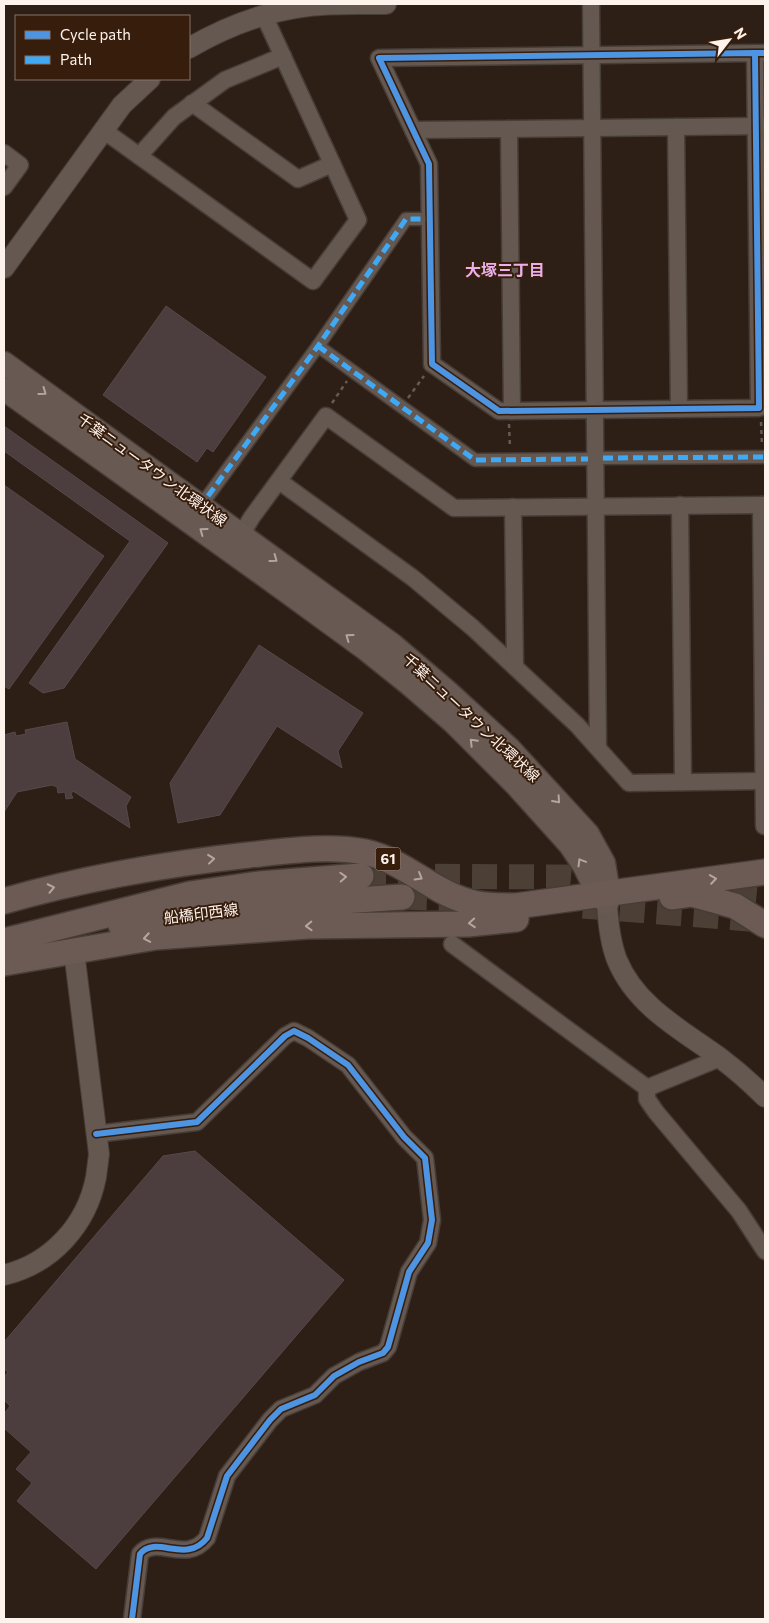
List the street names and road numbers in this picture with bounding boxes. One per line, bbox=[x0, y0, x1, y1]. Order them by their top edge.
street label: 千葉ニュータウン北環状線 bbox=[74, 409, 231, 529]
street label: 千葉ニュータウン北環状線 bbox=[400, 649, 544, 785]
road number: 61 bbox=[376, 848, 400, 871]
street label: 船橋印西線 bbox=[163, 900, 239, 927]

